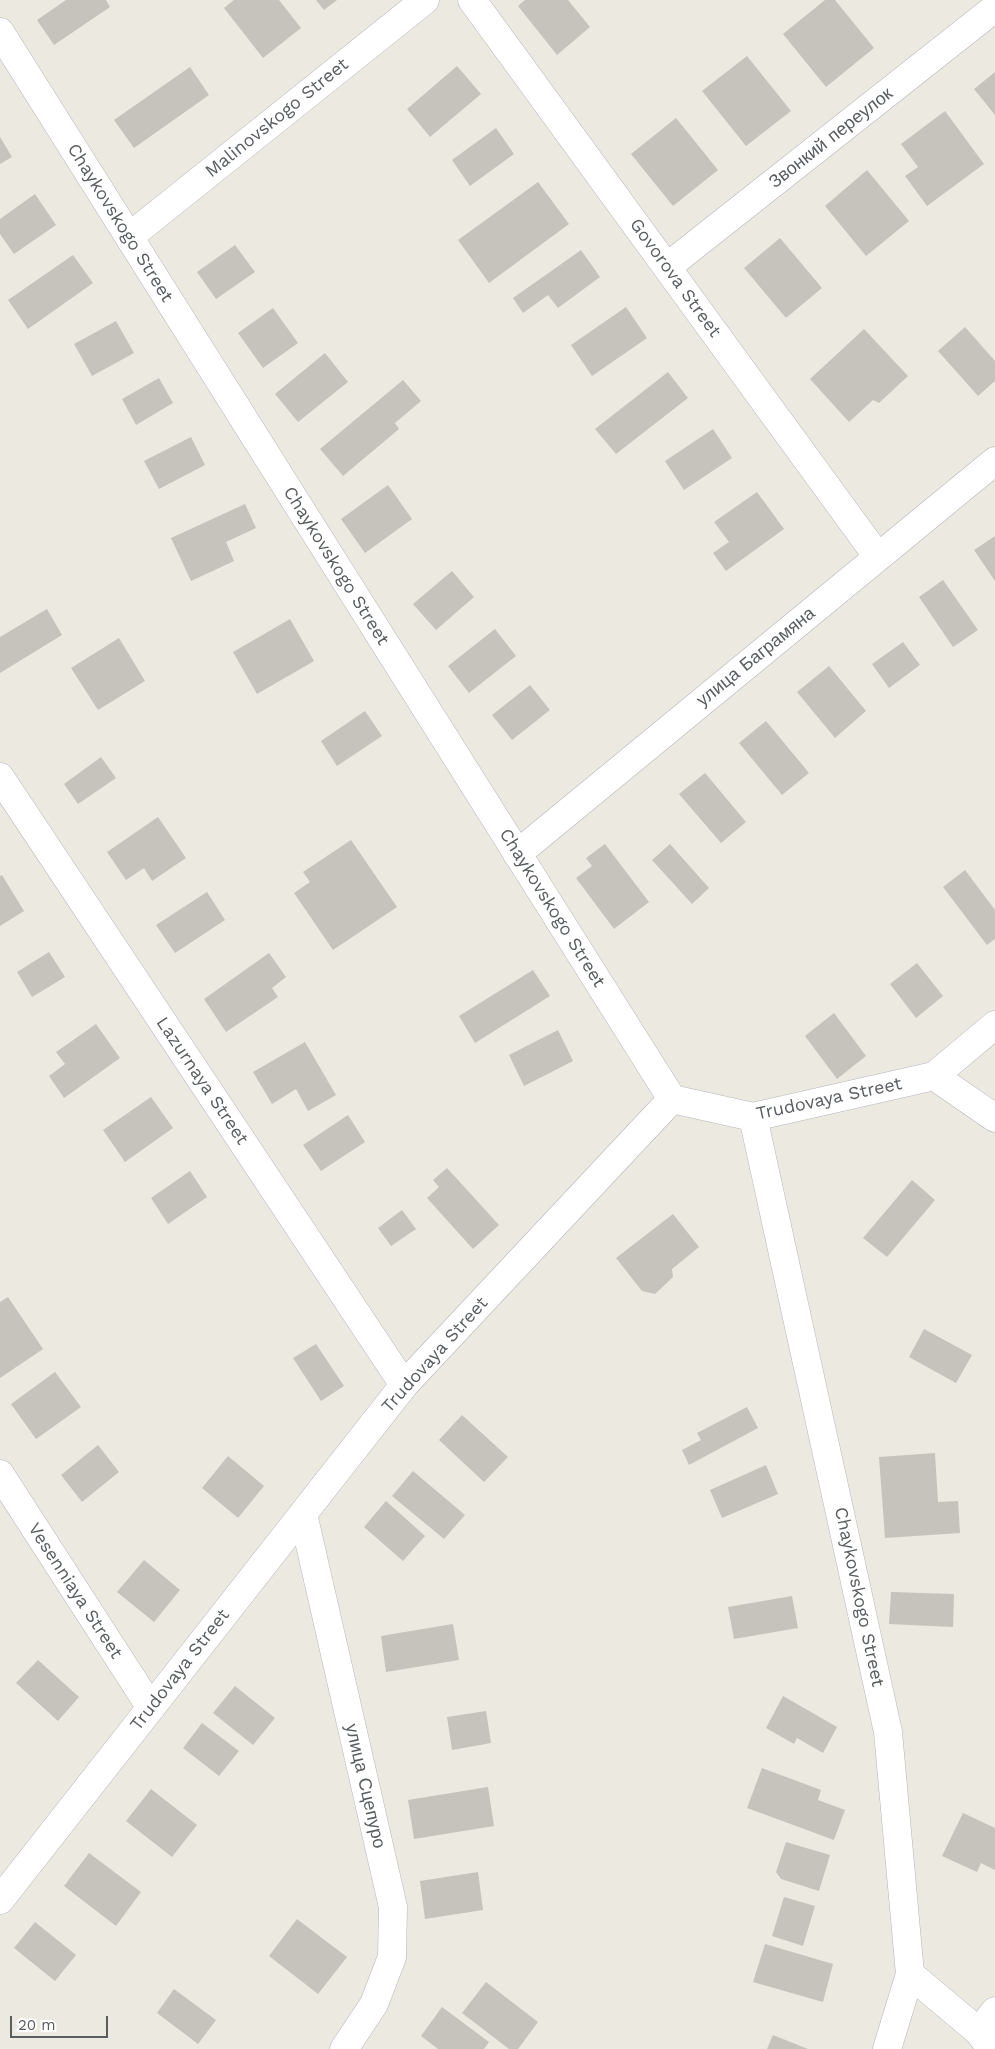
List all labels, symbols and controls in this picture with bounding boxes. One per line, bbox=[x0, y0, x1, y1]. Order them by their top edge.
street label: Malinovskogo Street bbox=[201, 54, 353, 182]
street label: Звонкий переулок bbox=[765, 83, 897, 193]
street label: Chaykovskogo Street bbox=[62, 140, 178, 306]
street label: Govorova Street bbox=[625, 214, 725, 342]
street label: Chaykovskogo Street bbox=[278, 483, 394, 649]
street label: улица Баграмяна bbox=[692, 603, 820, 711]
street label: Chaykovskogo Street bbox=[494, 825, 610, 991]
street label: Lazurnaya Street bbox=[151, 1013, 253, 1149]
street label: Trudovaya Street bbox=[754, 1073, 904, 1125]
street label: Trudovaya Street bbox=[377, 1293, 493, 1417]
street label: Chaykovskogo Street bbox=[829, 1505, 889, 1689]
street label: Vesenniaya Street bbox=[23, 1519, 127, 1663]
street label: Trudovaya Street bbox=[126, 1605, 234, 1735]
street label: улица Сцепуро bbox=[340, 1722, 390, 1850]
scale bar bbox=[12, 2006, 110, 2038]
text: 20 m bbox=[18, 2016, 56, 2034]

